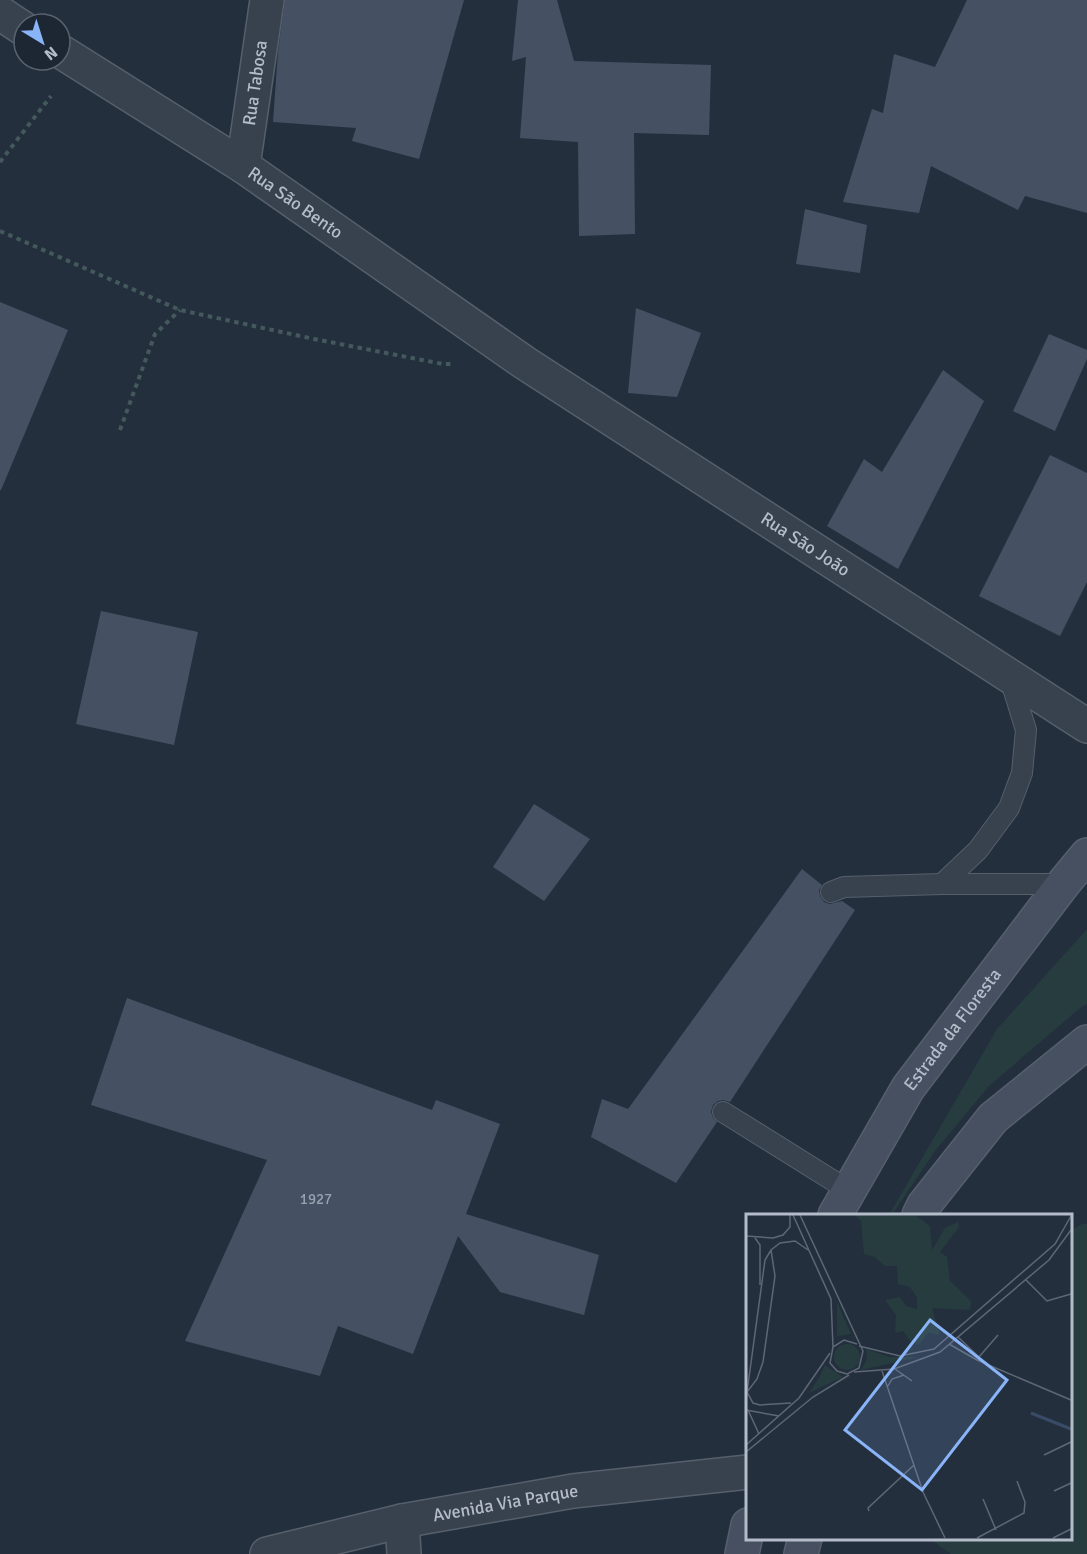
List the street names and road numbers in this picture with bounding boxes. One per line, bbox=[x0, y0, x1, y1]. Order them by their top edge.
street label: Rua Tabosa bbox=[238, 39, 272, 127]
street label: Rua São Bento bbox=[244, 162, 347, 243]
street label: Rua São João bbox=[757, 507, 854, 581]
street label: Estrada da Floresta bbox=[899, 964, 1006, 1095]
street label: Avenida Via Parque bbox=[431, 1480, 579, 1526]

